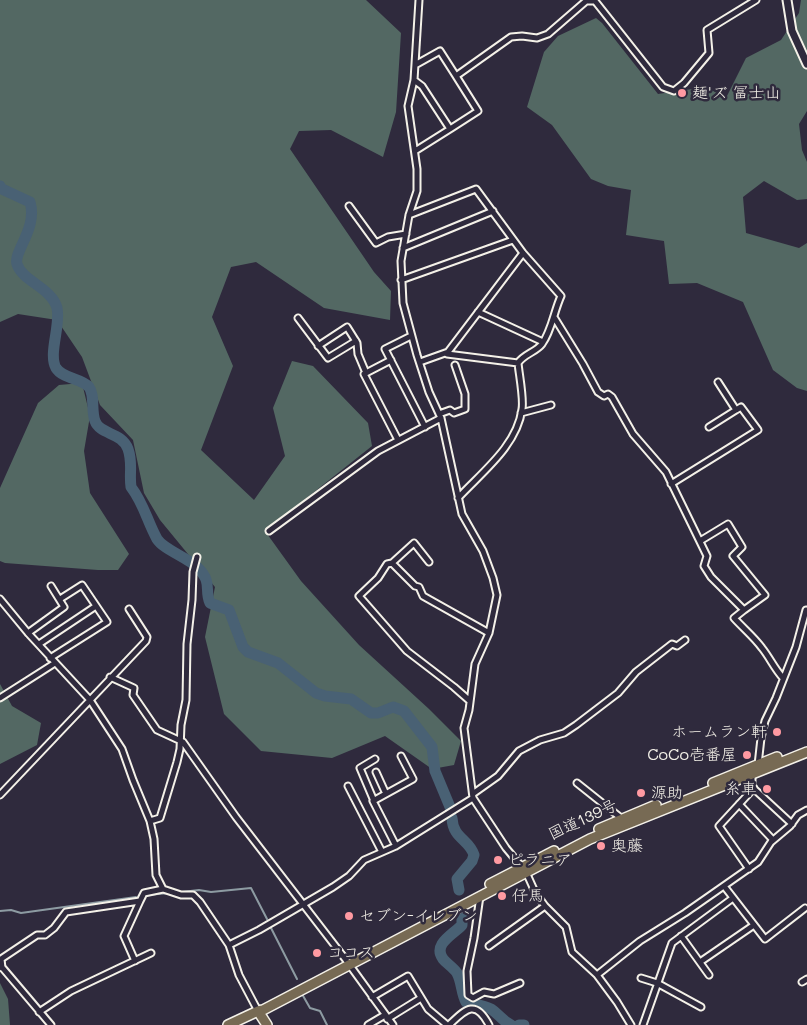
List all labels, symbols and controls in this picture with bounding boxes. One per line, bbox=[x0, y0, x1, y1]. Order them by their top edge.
place label: 麺'ズ 冨士山 bbox=[692, 83, 781, 103]
marker: 麺'ズ 冨士山 bbox=[676, 87, 688, 99]
place label: ホームラン軒 bbox=[671, 722, 767, 742]
marker: ホームラン軒 bbox=[771, 726, 783, 738]
place label: CoCo壱番屋 bbox=[647, 745, 737, 765]
marker: CoCo壱番屋 bbox=[741, 749, 753, 761]
place label: 糸車 bbox=[725, 779, 757, 799]
place label: 源助 bbox=[651, 783, 683, 803]
marker: 糸車 bbox=[761, 783, 773, 795]
marker: 源助 bbox=[635, 787, 647, 799]
street label: 国道139号 bbox=[545, 796, 621, 844]
place label: 奥藤 bbox=[611, 836, 643, 856]
marker: 奥藤 bbox=[595, 840, 607, 852]
place label: ピラニア bbox=[508, 850, 572, 870]
marker: ピラニア bbox=[492, 854, 504, 866]
place label: 仔馬 bbox=[512, 886, 544, 906]
marker: 仔馬 bbox=[496, 890, 508, 902]
place label: セブン-イレブン bbox=[359, 906, 478, 926]
marker: セブン-イレブン bbox=[343, 910, 355, 922]
place label: ココス bbox=[327, 943, 375, 963]
marker: ココス bbox=[311, 947, 323, 959]

